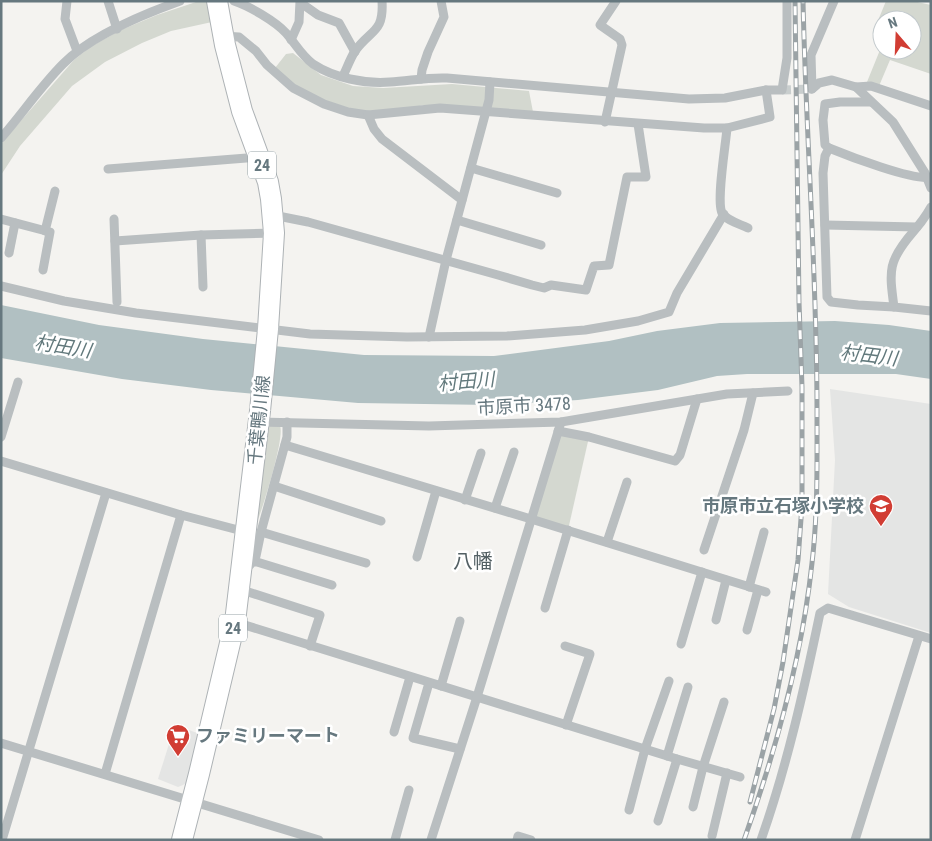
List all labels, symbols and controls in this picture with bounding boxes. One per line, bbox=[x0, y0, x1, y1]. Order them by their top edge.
north arrow bbox=[872, 10, 922, 60]
text: N bbox=[886, 14, 899, 32]
road number: 24 bbox=[248, 152, 276, 178]
water label: 村田川 bbox=[33, 331, 95, 363]
water label: 村田川 bbox=[839, 341, 901, 371]
water label: 村田川 bbox=[437, 367, 497, 395]
street label: 千葉鴨川線 bbox=[243, 374, 274, 466]
street label: 市原市 3478 bbox=[477, 393, 571, 418]
school or university icon: 市原市立石塚小学校 bbox=[868, 493, 894, 527]
place label: 市原市立石塚小学校 bbox=[702, 495, 864, 516]
district label: 八幡 bbox=[453, 549, 493, 573]
road number: 24 bbox=[219, 614, 247, 641]
supermarket icon: ファミリーマート bbox=[165, 723, 191, 757]
place label: ファミリーマート bbox=[196, 725, 340, 746]

